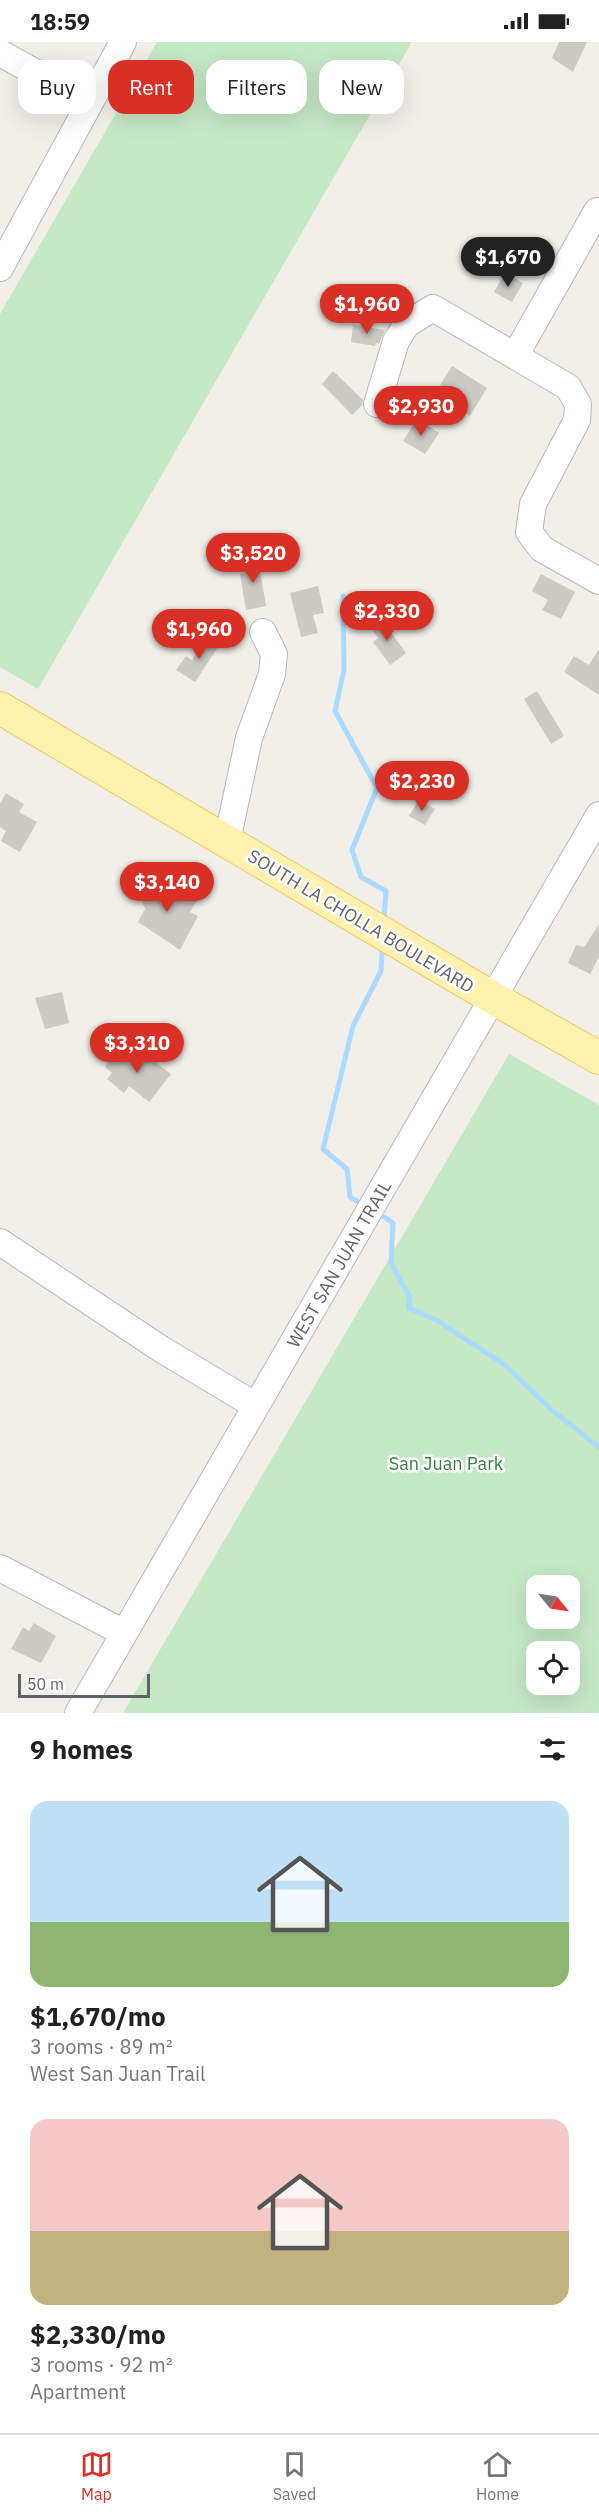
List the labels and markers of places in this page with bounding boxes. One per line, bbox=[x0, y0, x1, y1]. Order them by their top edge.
pin: $1,670 bbox=[459, 237, 557, 288]
pin: $1,960 bbox=[318, 284, 416, 335]
pin: $2,930 bbox=[372, 386, 470, 437]
pin: $3,520 bbox=[204, 533, 302, 584]
pin: $2,330 bbox=[338, 591, 436, 642]
pin: $1,960 bbox=[150, 609, 248, 660]
pin: $2,230 bbox=[373, 761, 471, 812]
pin: $3,140 bbox=[118, 862, 216, 913]
pin: $3,310 bbox=[88, 1023, 186, 1074]

